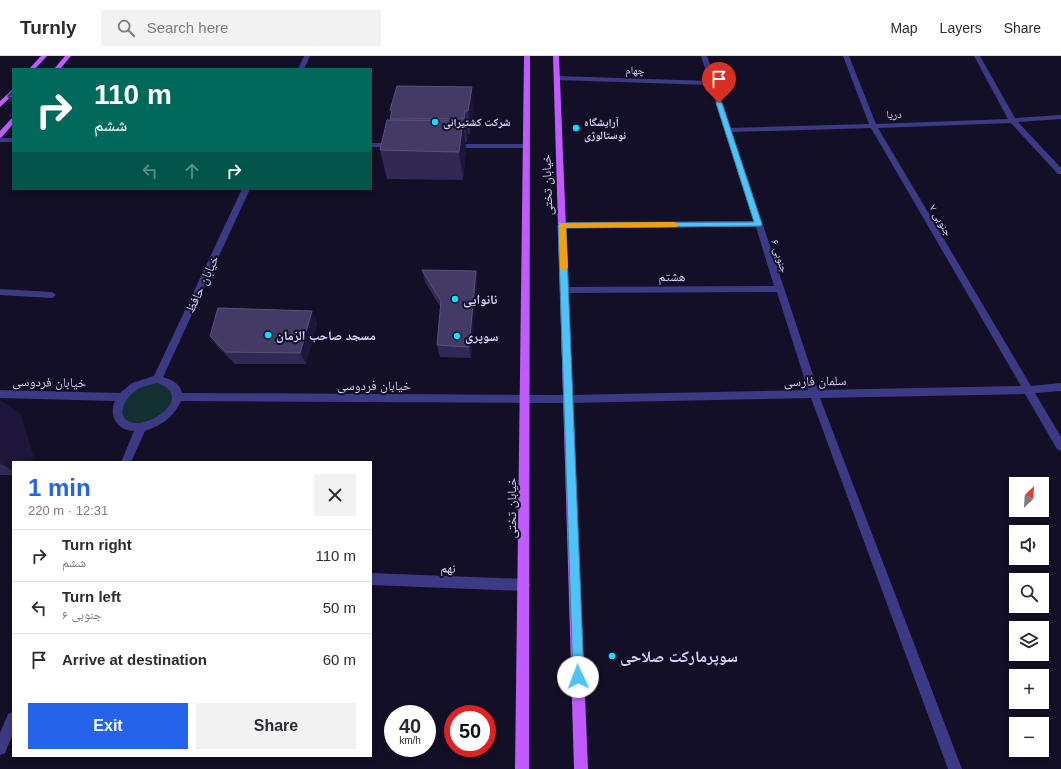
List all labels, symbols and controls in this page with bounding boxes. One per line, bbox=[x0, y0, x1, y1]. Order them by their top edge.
search box bbox=[101, 10, 381, 46]
text: Turnly bbox=[20, 17, 77, 38]
icon: search bbox=[115, 17, 137, 39]
text: Search here bbox=[147, 19, 228, 36]
text: Map bbox=[890, 20, 918, 36]
text: Layers bbox=[940, 20, 982, 36]
text: Share bbox=[1004, 20, 1041, 36]
pin bbox=[702, 62, 736, 103]
street label: چهام bbox=[625, 64, 645, 77]
icon: arrive bbox=[708, 68, 730, 90]
text: 110 m bbox=[94, 79, 172, 110]
icon: right bbox=[28, 84, 80, 136]
street label: دریا bbox=[886, 108, 902, 120]
text: ششم bbox=[94, 115, 127, 135]
place label: شرکت کشتیرانی bbox=[443, 116, 511, 130]
place label: آرایشگاه نوستالوژی bbox=[584, 116, 626, 143]
marker: شرکت کشتیرانی bbox=[430, 117, 440, 127]
marker: آرایشگاه نوستالوژی bbox=[571, 123, 581, 133]
street label: خیابان تختی bbox=[538, 154, 557, 216]
icon: left bbox=[139, 160, 161, 182]
icon: ahead bbox=[181, 160, 203, 182]
icon: right bbox=[223, 160, 245, 182]
street label: ۷ جنوبی bbox=[926, 202, 955, 238]
street label: ۶ جنوبی bbox=[768, 238, 791, 274]
street label: خیابان حافظ bbox=[182, 253, 223, 315]
street label: هشتم bbox=[659, 269, 685, 285]
place label: نانوایی bbox=[463, 292, 498, 308]
marker: نانوایی bbox=[450, 294, 460, 304]
place label: مسجد صاحب الزمان bbox=[276, 328, 376, 343]
place label: سوپری bbox=[465, 329, 498, 345]
marker: مسجد صاحب الزمان bbox=[263, 330, 273, 340]
marker: سوپری bbox=[452, 331, 462, 341]
street label: سلمان فارسی bbox=[783, 373, 847, 390]
street label: خیابان فردوسی bbox=[12, 374, 86, 391]
street label: خیابان فردوسی bbox=[337, 378, 411, 394]
text: 1 min bbox=[28, 474, 91, 501]
button: close bbox=[314, 474, 356, 516]
street label: خیابان تختی bbox=[504, 477, 520, 539]
north arrow bbox=[1009, 477, 1049, 517]
map controls bbox=[1009, 477, 1049, 757]
text: 220 m · 12:31 bbox=[28, 503, 108, 518]
button: sound bbox=[1009, 525, 1049, 565]
text: Turn right bbox=[62, 536, 132, 553]
icon: right bbox=[28, 545, 50, 567]
text: 110 m bbox=[315, 547, 356, 564]
text: ششم bbox=[62, 555, 86, 570]
street label: نهم bbox=[440, 560, 456, 577]
button: search bbox=[1009, 573, 1049, 613]
text: Turn left bbox=[62, 588, 121, 605]
icon: left bbox=[28, 597, 50, 619]
text: 50 m bbox=[323, 599, 356, 616]
text: ۶ جنوبی bbox=[62, 607, 102, 622]
button: layers bbox=[1009, 621, 1049, 661]
place label: سوپرمارکت صلاحی bbox=[620, 648, 738, 666]
icon: arrive bbox=[28, 649, 50, 671]
text: Arrive at destination bbox=[62, 651, 207, 668]
text: 60 m bbox=[323, 651, 356, 668]
marker: سوپرمارکت صلاحی bbox=[607, 651, 617, 661]
position arrow bbox=[557, 656, 599, 698]
button: + bbox=[1009, 669, 1049, 709]
button: Exit bbox=[28, 703, 188, 749]
button: Share bbox=[196, 703, 356, 749]
speed limit sign: 50 bbox=[444, 705, 496, 757]
text: 40 bbox=[399, 715, 421, 737]
button: − bbox=[1009, 717, 1049, 757]
text: km/h bbox=[399, 735, 421, 746]

